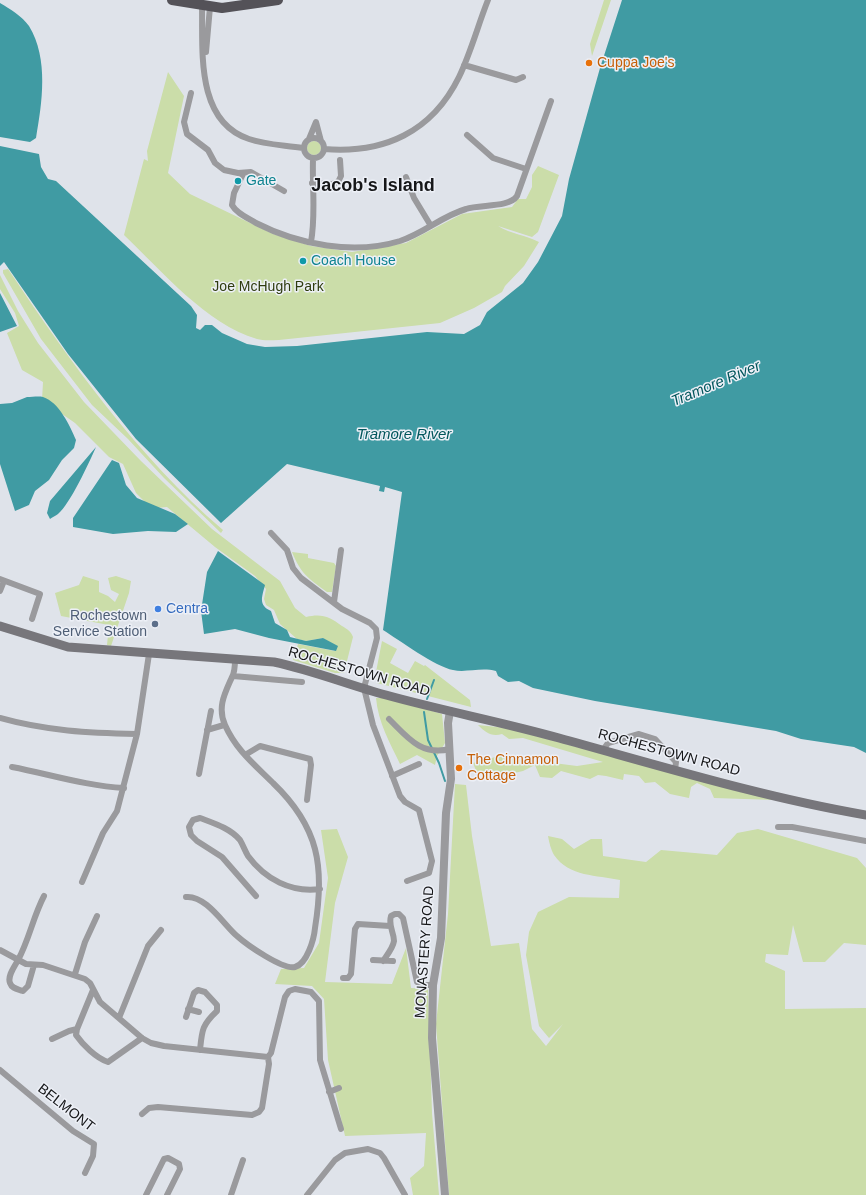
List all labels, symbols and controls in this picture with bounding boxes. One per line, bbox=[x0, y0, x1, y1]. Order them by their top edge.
place label: Cuppa Joe's bbox=[597, 55, 674, 71]
marker: Cuppa Joe's bbox=[584, 58, 594, 68]
place label: Gate bbox=[246, 173, 276, 189]
district label: Jacob's Island bbox=[311, 175, 435, 197]
marker: Gate bbox=[233, 176, 243, 186]
place label: Coach House bbox=[311, 253, 396, 269]
marker: Coach House bbox=[298, 256, 308, 266]
park label: Joe McHugh Park bbox=[212, 279, 324, 295]
water label: Tramore River bbox=[669, 357, 763, 411]
water label: Tramore River bbox=[357, 426, 451, 444]
place label: Centra bbox=[166, 601, 208, 617]
marker: Centra bbox=[153, 604, 163, 614]
place label: Rochestown Service Station bbox=[53, 608, 147, 640]
marker: Rochestown Service Station bbox=[150, 619, 160, 629]
street label: ROCHESTOWN ROAD bbox=[286, 644, 432, 700]
street label: ROCHESTOWN ROAD bbox=[596, 726, 742, 780]
place label: The Cinnamon Cottage bbox=[467, 752, 559, 784]
marker: The Cinnamon Cottage bbox=[454, 763, 464, 773]
street label: MONASTERY ROAD bbox=[412, 885, 438, 1019]
street label: BELMONT bbox=[34, 1081, 98, 1135]

